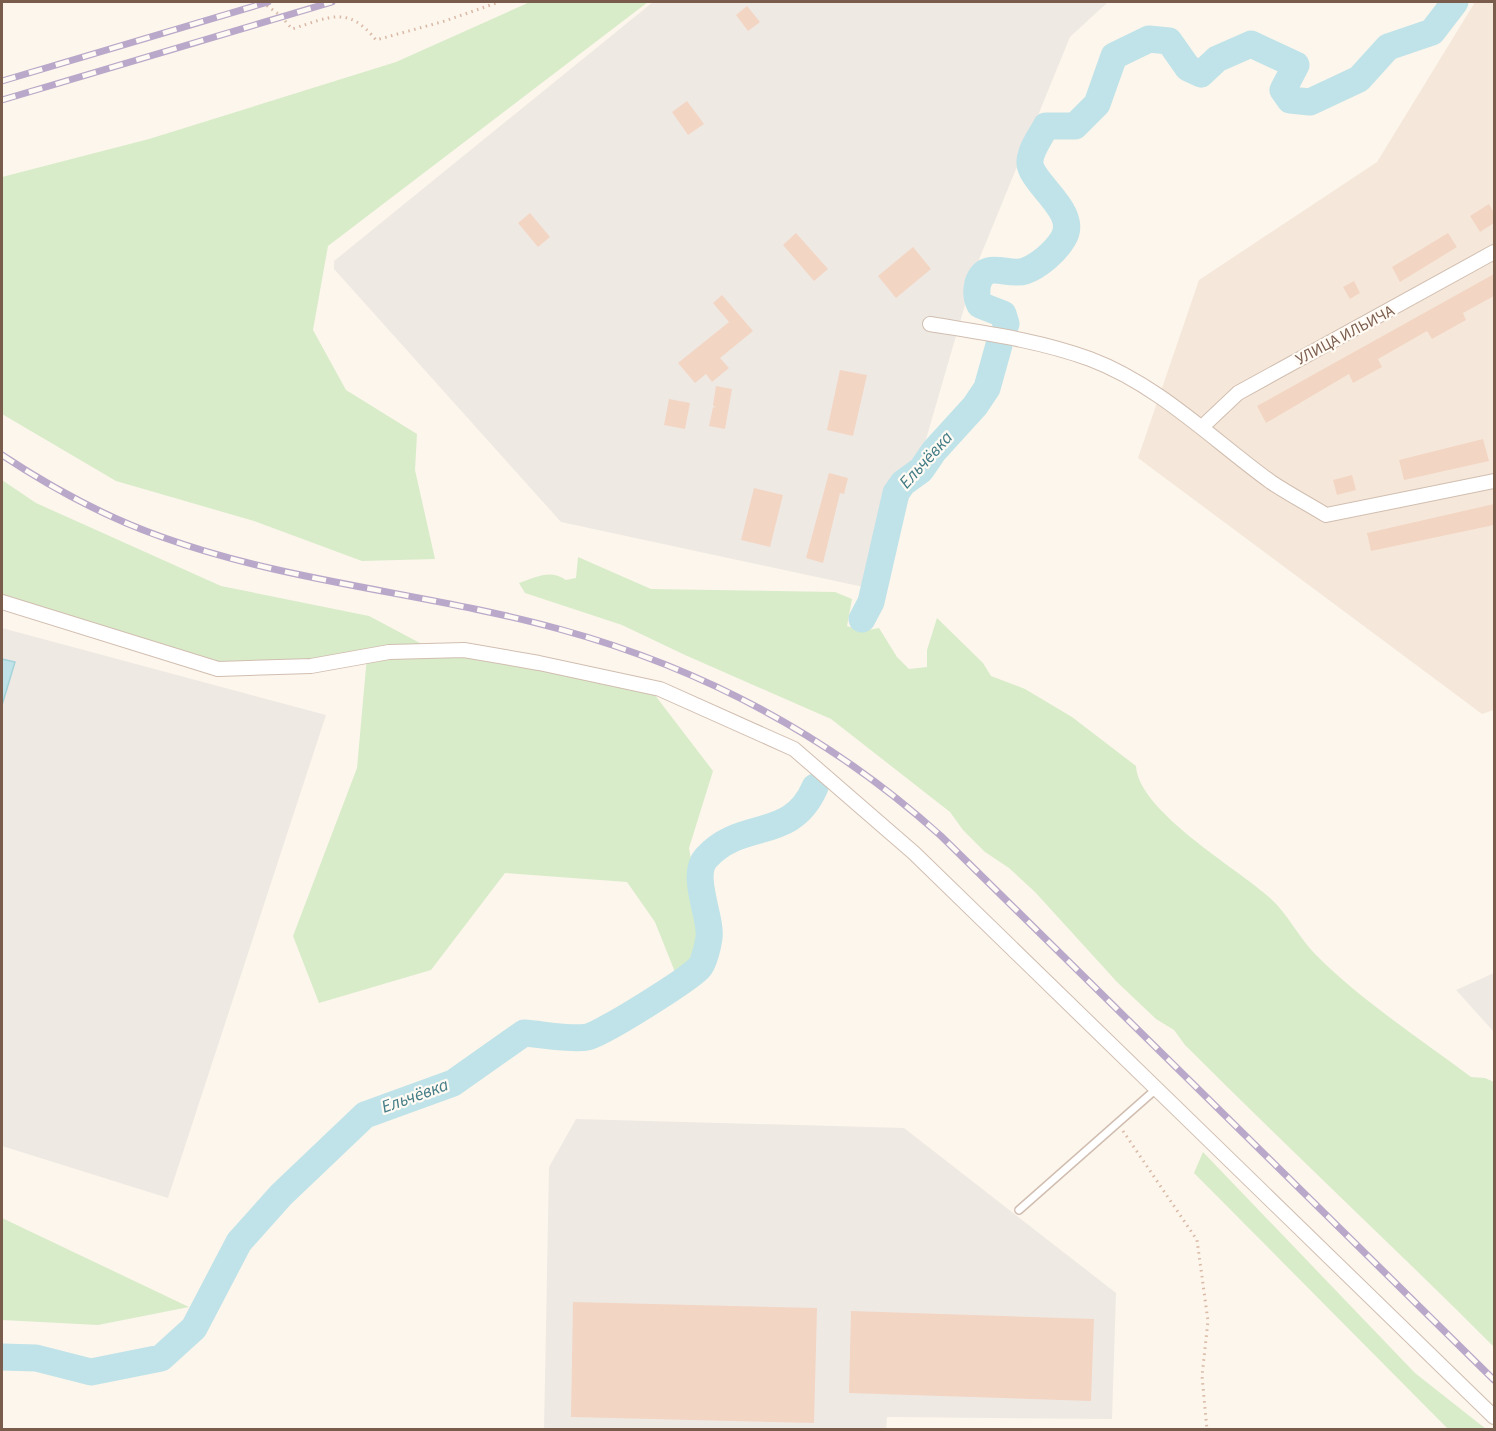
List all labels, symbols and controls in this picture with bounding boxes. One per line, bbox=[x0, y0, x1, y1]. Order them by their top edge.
street label: УЛИЦА ИЛЬИЧА bbox=[1292, 300, 1398, 370]
water label: Ельчёвка bbox=[893, 425, 959, 494]
water label: Ельчёвка bbox=[378, 1072, 452, 1120]

